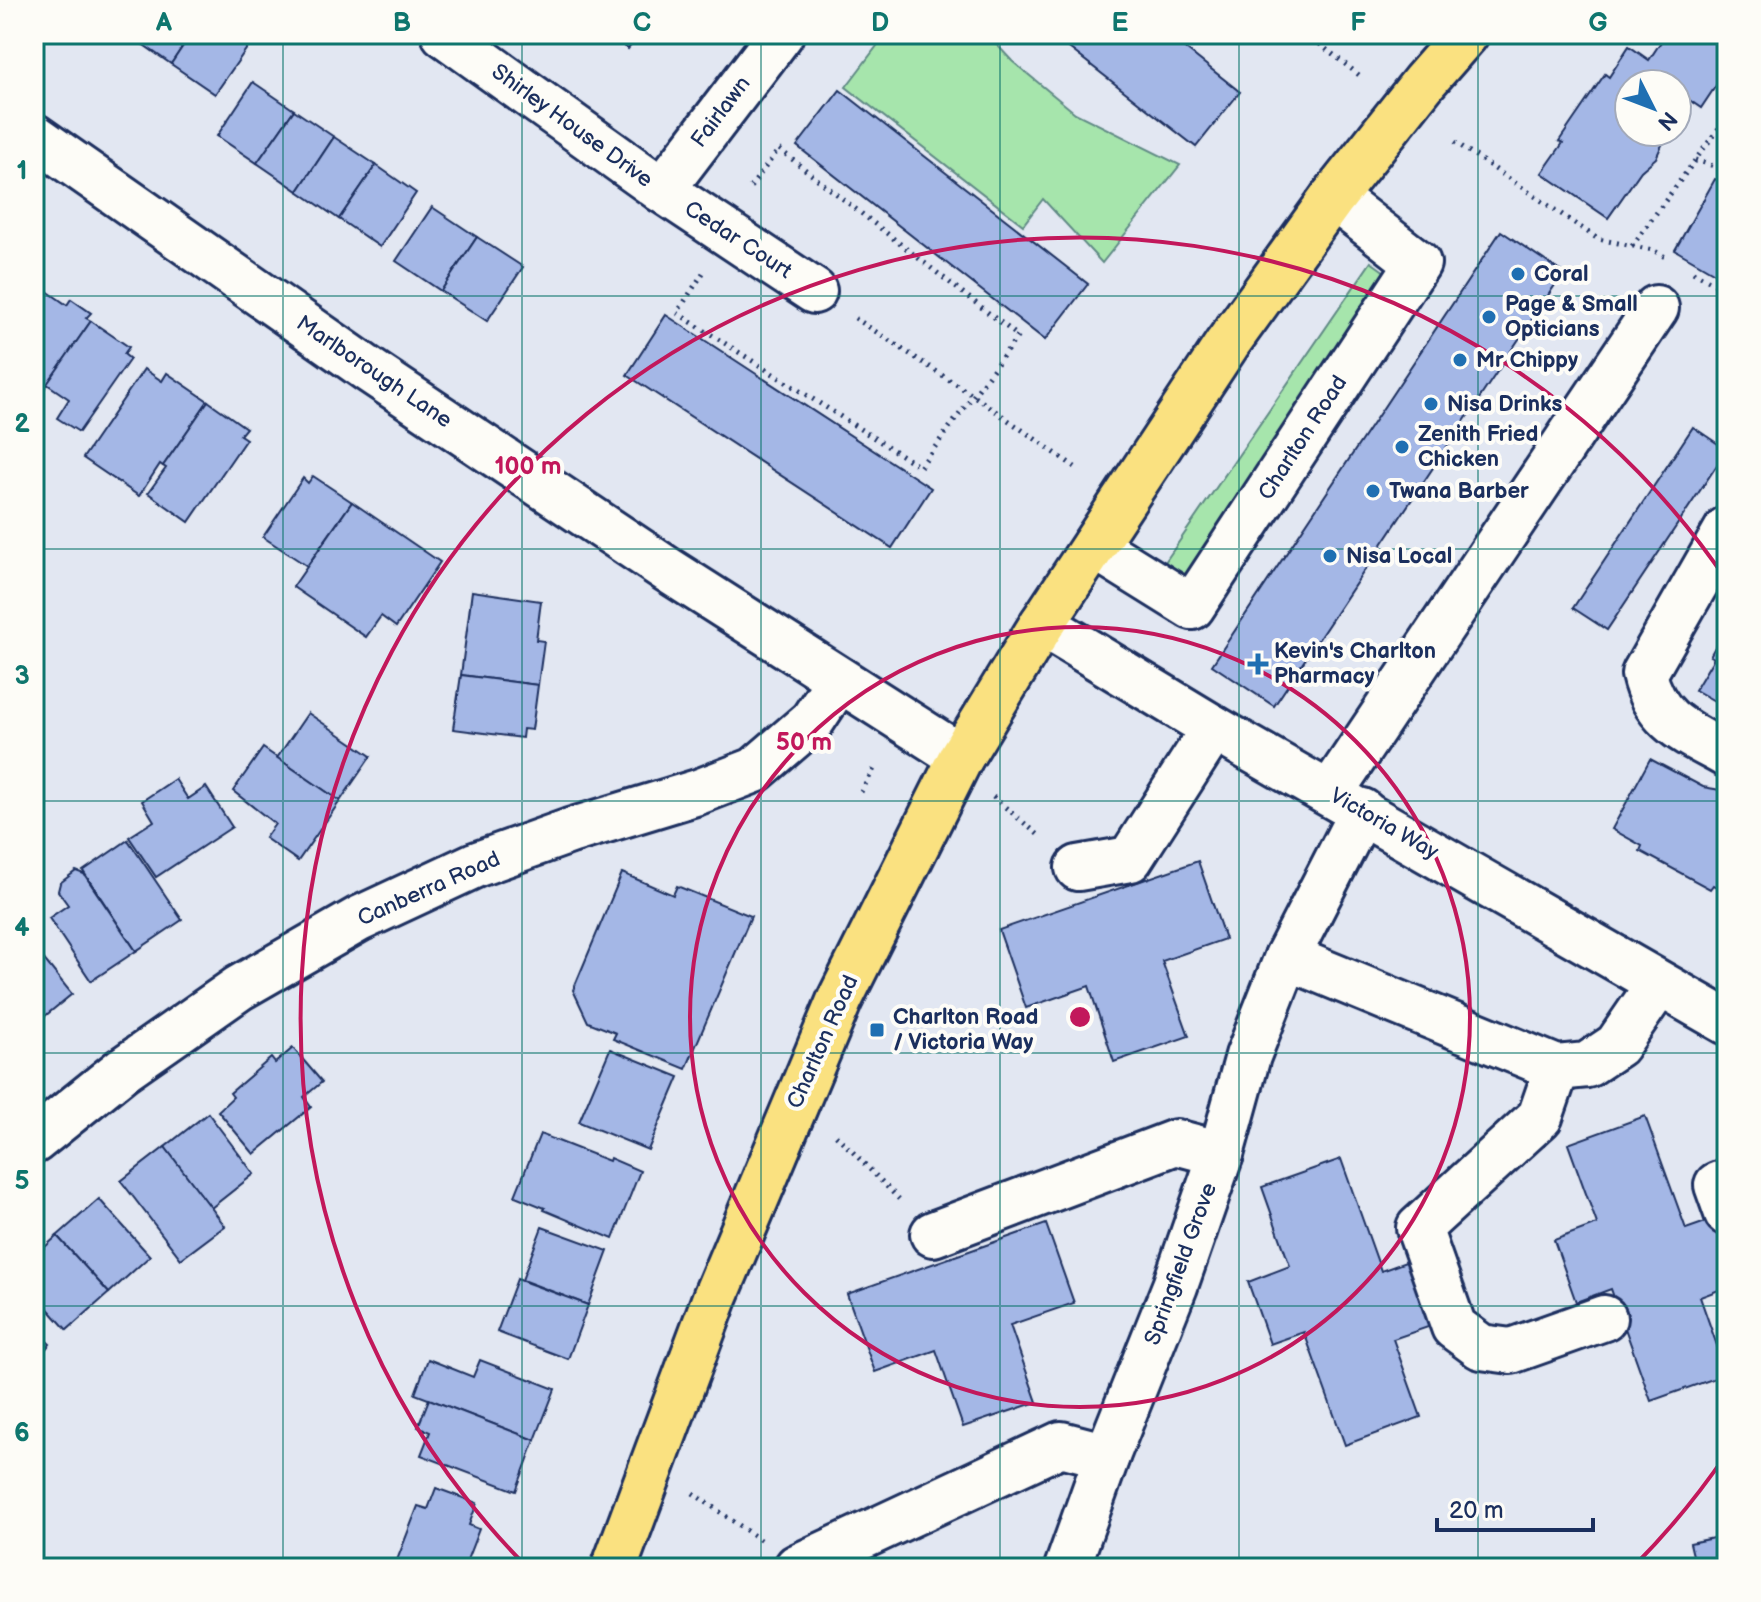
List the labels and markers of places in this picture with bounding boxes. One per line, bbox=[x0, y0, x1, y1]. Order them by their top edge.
place label: Coral bbox=[1534, 261, 1589, 288]
marker: Coral bbox=[1509, 265, 1527, 283]
place label: Page & Small Opticians bbox=[1505, 291, 1638, 343]
marker: Page & Small Opticians bbox=[1480, 308, 1498, 326]
place label: Mr Chippy bbox=[1476, 347, 1578, 374]
marker: Mr Chippy bbox=[1451, 351, 1469, 369]
place label: Nisa Drinks bbox=[1447, 391, 1563, 418]
marker: Nisa Drinks bbox=[1422, 395, 1440, 413]
place label: Zenith Fried Chicken bbox=[1418, 421, 1538, 473]
marker: Zenith Fried Chicken bbox=[1393, 438, 1411, 456]
place label: Twana Barber bbox=[1389, 478, 1529, 505]
marker: Twana Barber bbox=[1364, 482, 1382, 500]
place label: Nisa Local bbox=[1346, 543, 1452, 570]
marker: Nisa Local bbox=[1321, 547, 1339, 565]
place label: Kevin's Charlton Pharmacy bbox=[1274, 638, 1436, 690]
marker: Kevin's Charlton Pharmacy bbox=[1249, 655, 1267, 673]
centre of rings bbox=[1066, 1003, 1094, 1031]
place label: Charlton Road / Victoria Way bbox=[893, 1004, 1038, 1056]
marker: Charlton Road / Victoria Way bbox=[868, 1021, 886, 1039]

